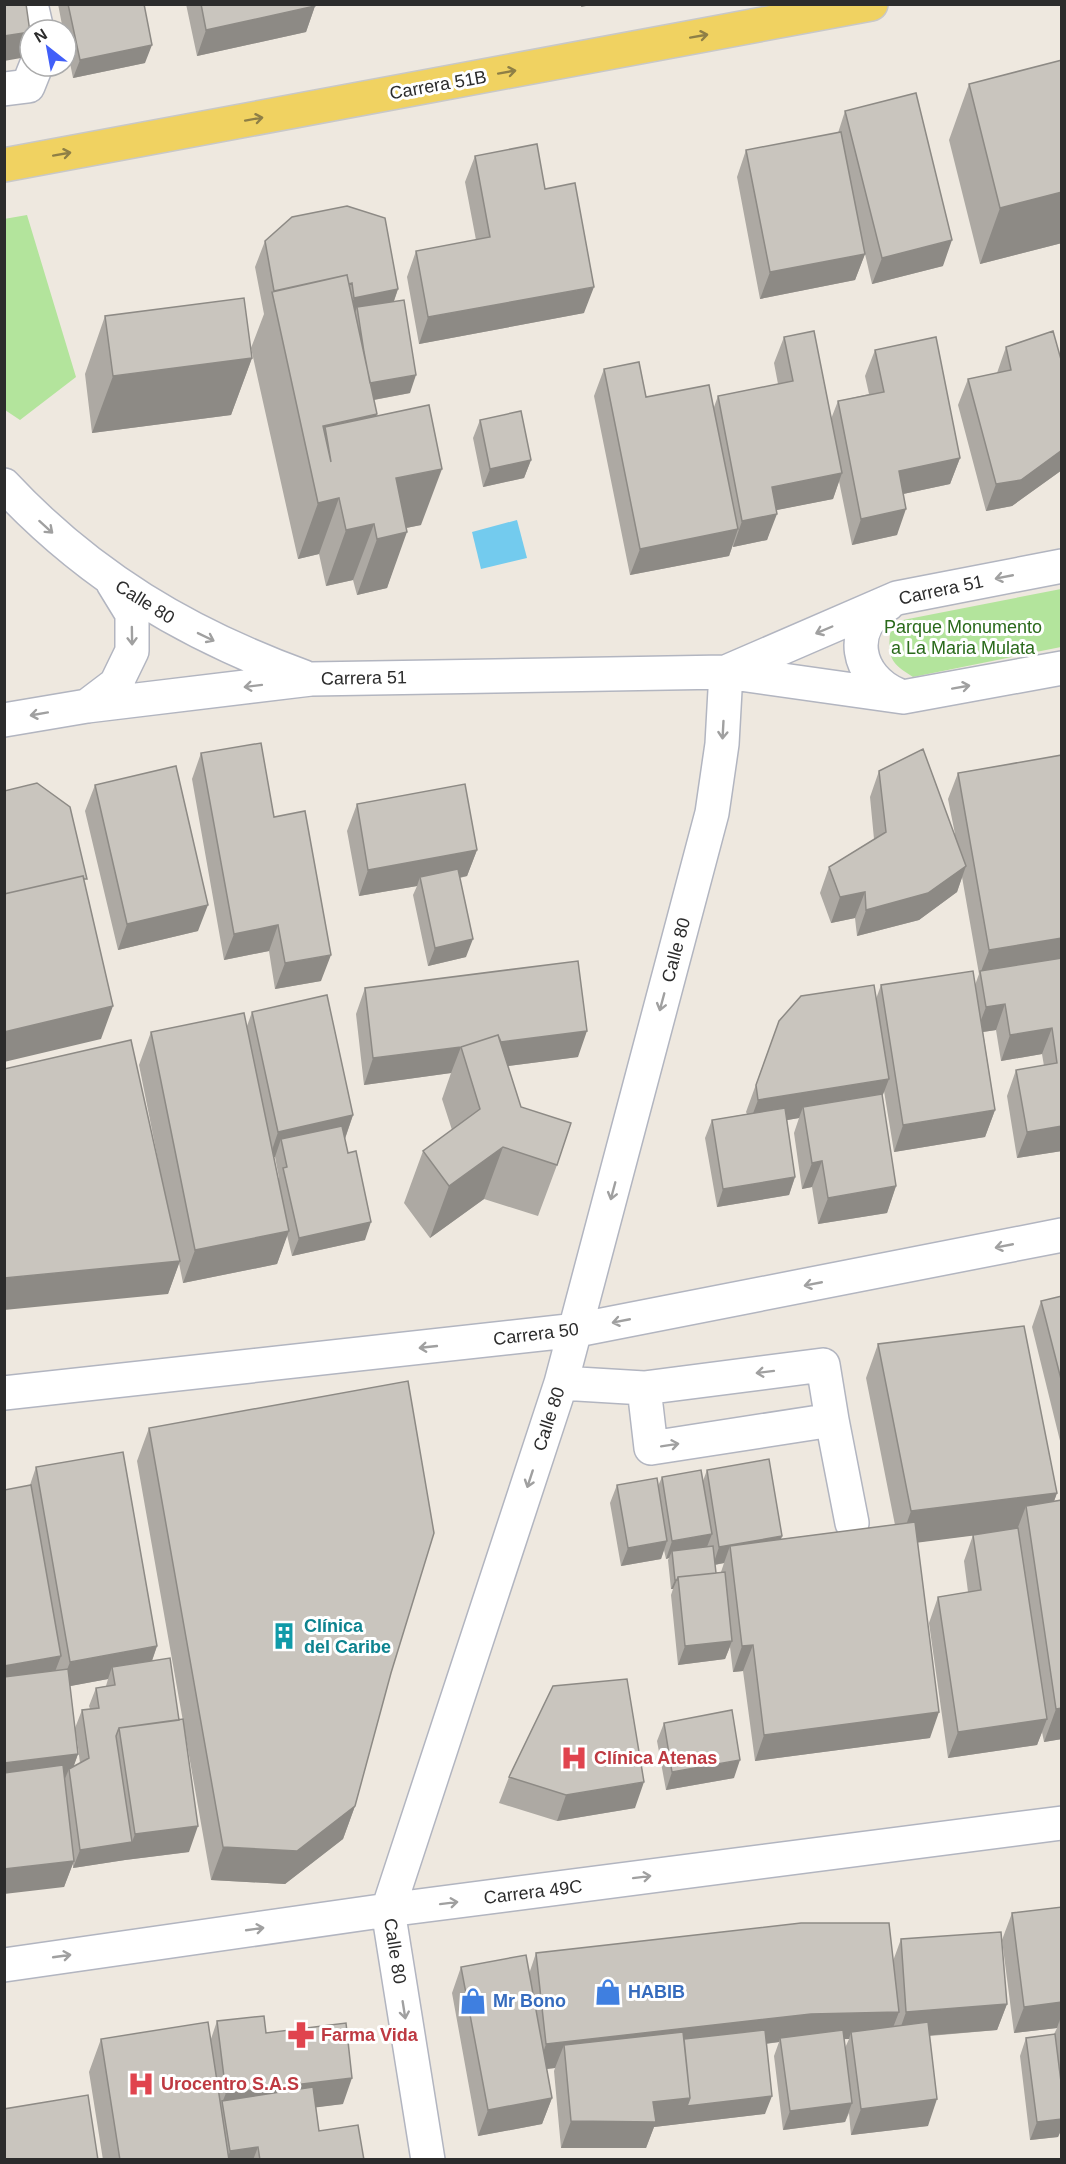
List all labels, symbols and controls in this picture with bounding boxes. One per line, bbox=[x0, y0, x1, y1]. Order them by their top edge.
north arrow bbox=[18, 18, 78, 78]
text: N bbox=[31, 25, 50, 46]
one-way arrow bbox=[689, 30, 709, 41]
one-way arrow bbox=[497, 66, 517, 77]
street label: Carrera 51B bbox=[388, 67, 488, 103]
one-way arrow bbox=[243, 113, 263, 124]
one-way arrow bbox=[52, 148, 71, 159]
one-way arrow bbox=[38, 520, 53, 534]
street label: Carrera 51 bbox=[897, 571, 985, 609]
one-way arrow bbox=[995, 572, 1014, 583]
street label: Calle 80 bbox=[112, 576, 178, 628]
park label: Parque Monumento a La Maria Mulata bbox=[884, 617, 1042, 658]
one-way arrow bbox=[815, 625, 834, 636]
one-way arrow bbox=[126, 626, 138, 646]
one-way arrow bbox=[196, 631, 214, 643]
street label: Carrera 51 bbox=[321, 667, 407, 689]
one-way arrow bbox=[244, 681, 263, 692]
one-way arrow bbox=[950, 681, 970, 692]
one-way arrow bbox=[30, 709, 49, 720]
one-way arrow bbox=[717, 720, 728, 740]
street label: Calle 80 bbox=[658, 916, 694, 984]
one-way arrow bbox=[656, 992, 668, 1011]
one-way arrow bbox=[607, 1181, 618, 1200]
one-way arrow bbox=[995, 1241, 1014, 1252]
one-way arrow bbox=[803, 1279, 823, 1290]
one-way arrow bbox=[612, 1316, 632, 1327]
street label: Carrera 50 bbox=[492, 1319, 580, 1349]
one-way arrow bbox=[419, 1341, 439, 1352]
one-way arrow bbox=[755, 1367, 775, 1378]
street label: Calle 80 bbox=[529, 1385, 569, 1453]
one-way arrow bbox=[660, 1439, 679, 1450]
one-way arrow bbox=[524, 1469, 535, 1488]
place label: Clínica del Caribe bbox=[304, 1616, 391, 1657]
building icon: Clínica del Caribe bbox=[269, 1621, 299, 1651]
hospital icon: Clínica Atenas bbox=[559, 1743, 589, 1773]
place label: Clínica Atenas bbox=[594, 1748, 717, 1768]
one-way arrow bbox=[632, 1872, 651, 1883]
street label: Carrera 49C bbox=[483, 1876, 583, 1908]
one-way arrow bbox=[438, 1897, 458, 1908]
street label: Calle 80 bbox=[380, 1917, 410, 1985]
one-way arrow bbox=[245, 1924, 265, 1935]
one-way arrow bbox=[52, 1951, 72, 1962]
shop icon: HABIB bbox=[593, 1977, 623, 2007]
place label: HABIB bbox=[628, 1982, 685, 2002]
shop icon: Mr Bono bbox=[458, 1986, 488, 2016]
place label: Mr Bono bbox=[493, 1991, 566, 2011]
one-way arrow bbox=[399, 1999, 410, 2019]
pharmacy icon: Farma Vida bbox=[286, 2020, 316, 2050]
place label: Farma Vida bbox=[321, 2025, 419, 2045]
hospital icon: Urocentro S.A.S bbox=[126, 2069, 156, 2099]
place label: Urocentro S.A.S bbox=[161, 2074, 299, 2094]

